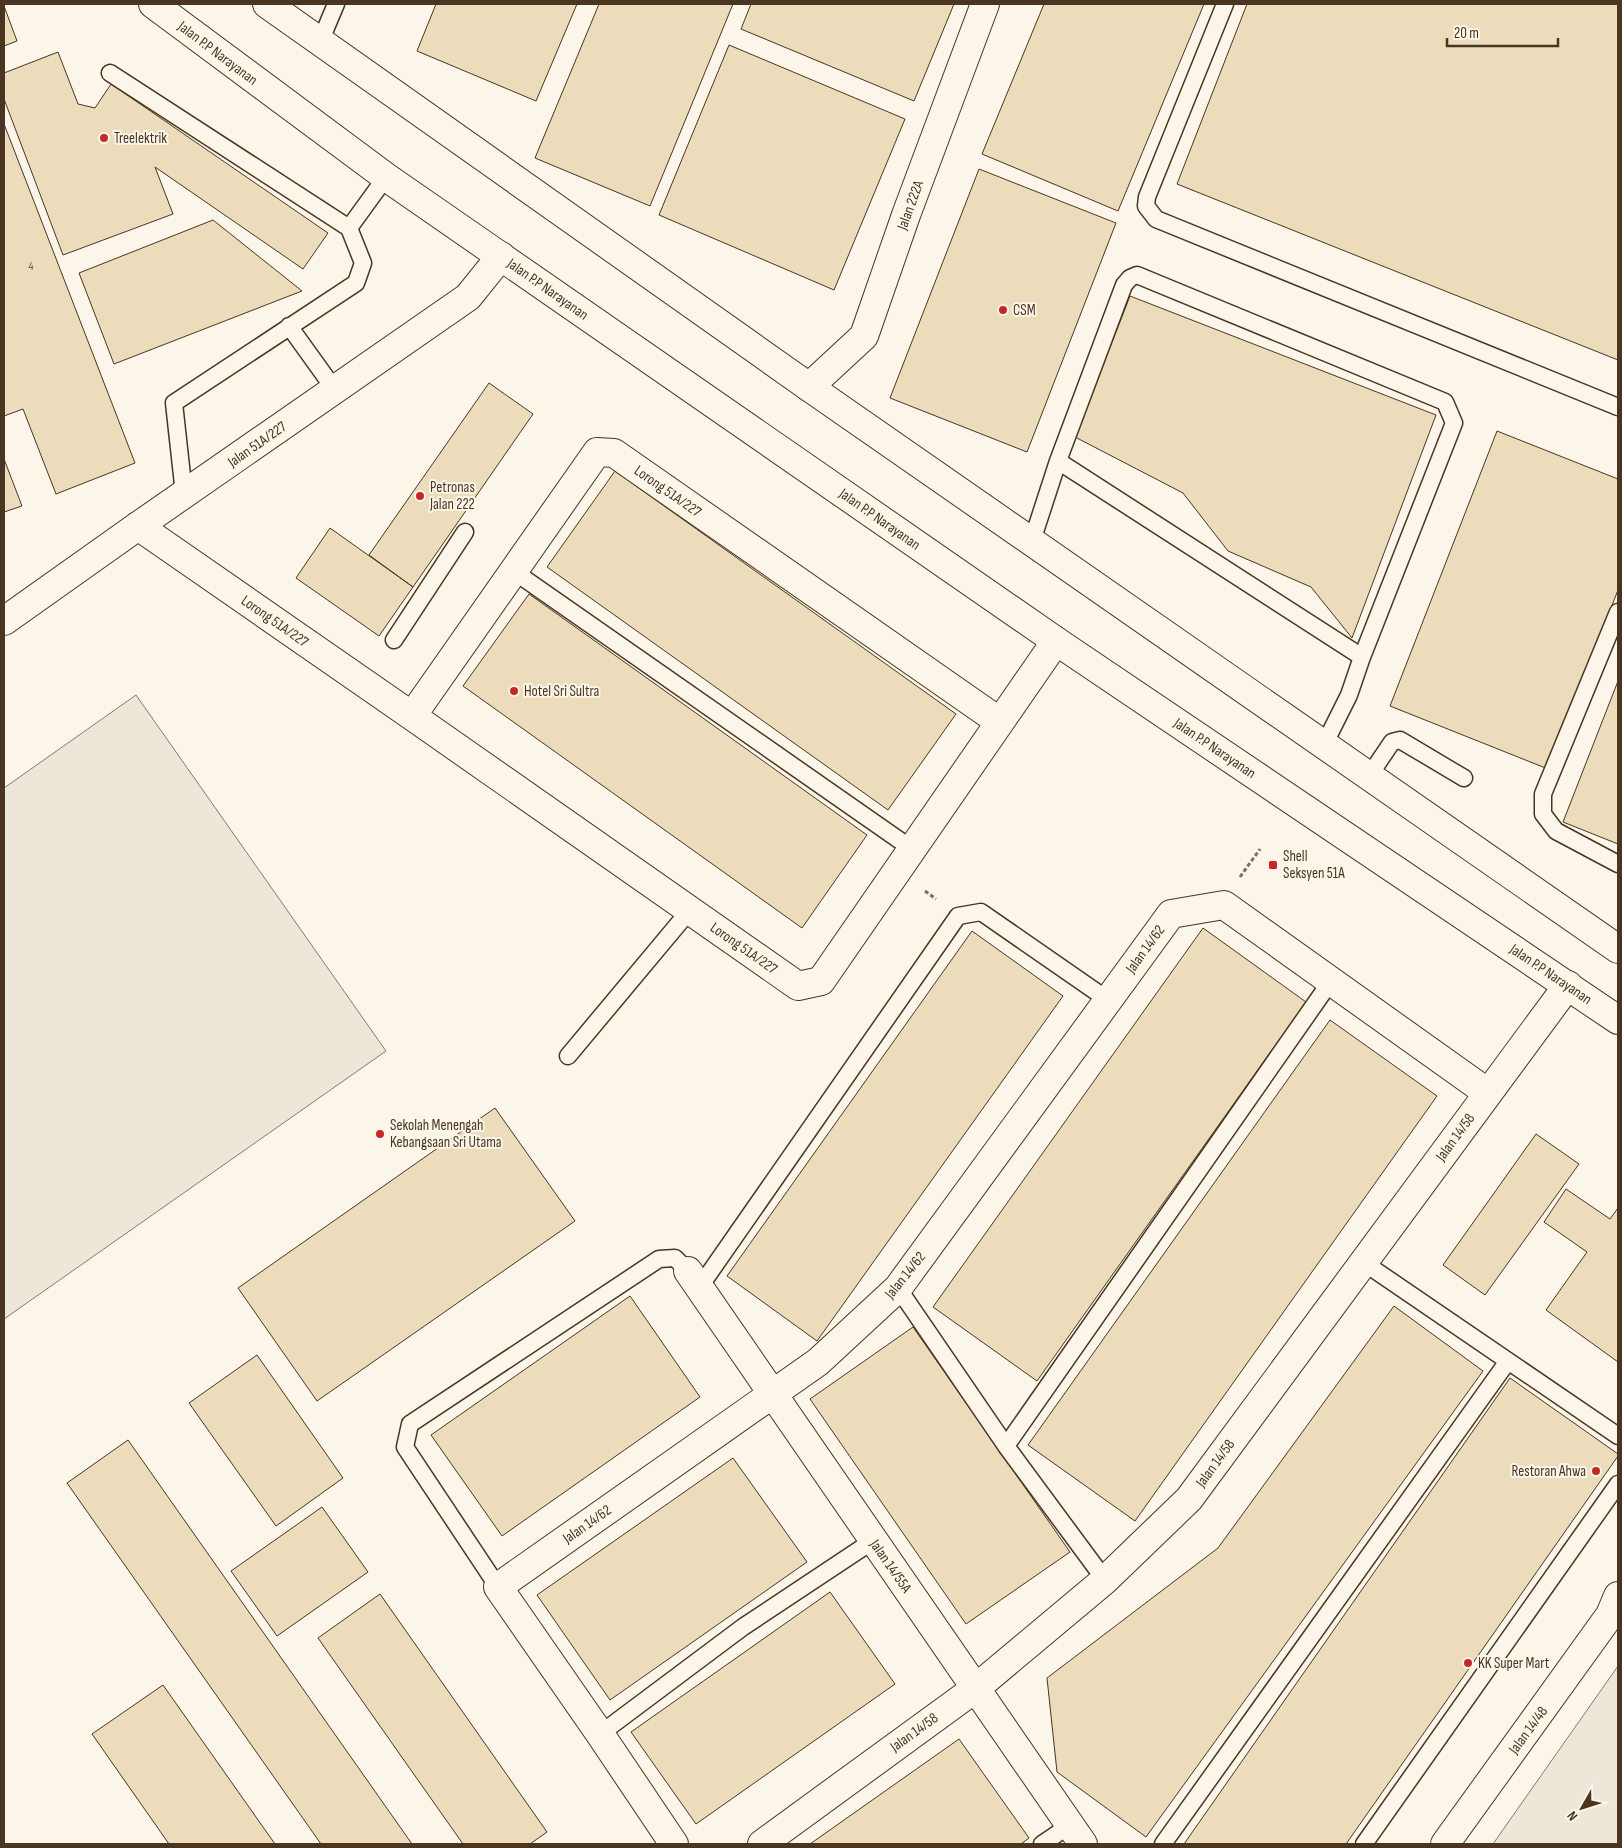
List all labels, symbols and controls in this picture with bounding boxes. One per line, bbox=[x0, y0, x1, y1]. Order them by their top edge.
scale bar bbox=[1447, 15, 1558, 47]
street label: Jalan P.P Narayanan bbox=[173, 17, 261, 90]
text: 20 m bbox=[1454, 24, 1479, 43]
place label: Treelektrik bbox=[114, 129, 167, 148]
marker: Treelektrik bbox=[98, 132, 110, 144]
street label: Jalan 222A bbox=[892, 177, 928, 233]
street label: Jalan P.P Narayanan bbox=[502, 254, 592, 324]
house number: 4 bbox=[28, 259, 34, 274]
place label: CSM bbox=[1013, 301, 1036, 320]
marker: CSM bbox=[997, 304, 1009, 316]
street label: Jalan 51A/227 bbox=[223, 417, 290, 472]
street label: Lorong 51A/227 bbox=[630, 461, 705, 522]
place label: Petronas Jalan 222 bbox=[429, 478, 475, 514]
street label: Jalan P.P Narayanan bbox=[834, 484, 924, 554]
marker: Petronas Jalan 222 bbox=[414, 490, 426, 502]
street label: Lorong 51A/227 bbox=[237, 591, 312, 652]
place label: Hotel Sri Sultra bbox=[524, 682, 600, 701]
marker: Hotel Sri Sultra bbox=[508, 685, 520, 697]
street label: Jalan P.P Narayanan bbox=[1169, 713, 1259, 783]
place label: Shell Seksyen 51A bbox=[1283, 847, 1345, 883]
marker: Shell Seksyen 51A bbox=[1267, 859, 1279, 871]
street label: Lorong 51A/227 bbox=[706, 918, 781, 979]
street label: Jalan 14/62 bbox=[1121, 921, 1169, 978]
street label: Jalan P.P Narayanan bbox=[1505, 939, 1595, 1009]
street label: Jalan 14/58 bbox=[1431, 1110, 1479, 1166]
place label: Sekolah Menengah Kebangsaan Sri Utama bbox=[390, 1116, 502, 1152]
marker: Sekolah Menengah Kebangsaan Sri Utama bbox=[374, 1128, 386, 1140]
street label: Jalan 14/62 bbox=[880, 1248, 930, 1303]
street label: Jalan 14/58 bbox=[1191, 1436, 1239, 1492]
place label: Restoran Ahwa bbox=[1511, 1462, 1586, 1481]
marker: Restoran Ahwa bbox=[1590, 1465, 1602, 1477]
street label: Jalan 14/62 bbox=[558, 1501, 615, 1549]
street label: Jalan 14/55A bbox=[865, 1535, 916, 1597]
place label: KK Super Mart bbox=[1478, 1654, 1550, 1673]
marker: KK Super Mart bbox=[1462, 1657, 1474, 1669]
street label: Jalan 14/48 bbox=[1504, 1703, 1552, 1759]
street label: Jalan 14/58 bbox=[886, 1709, 942, 1757]
north arrow bbox=[1557, 1783, 1607, 1833]
text: N bbox=[1563, 1808, 1581, 1824]

